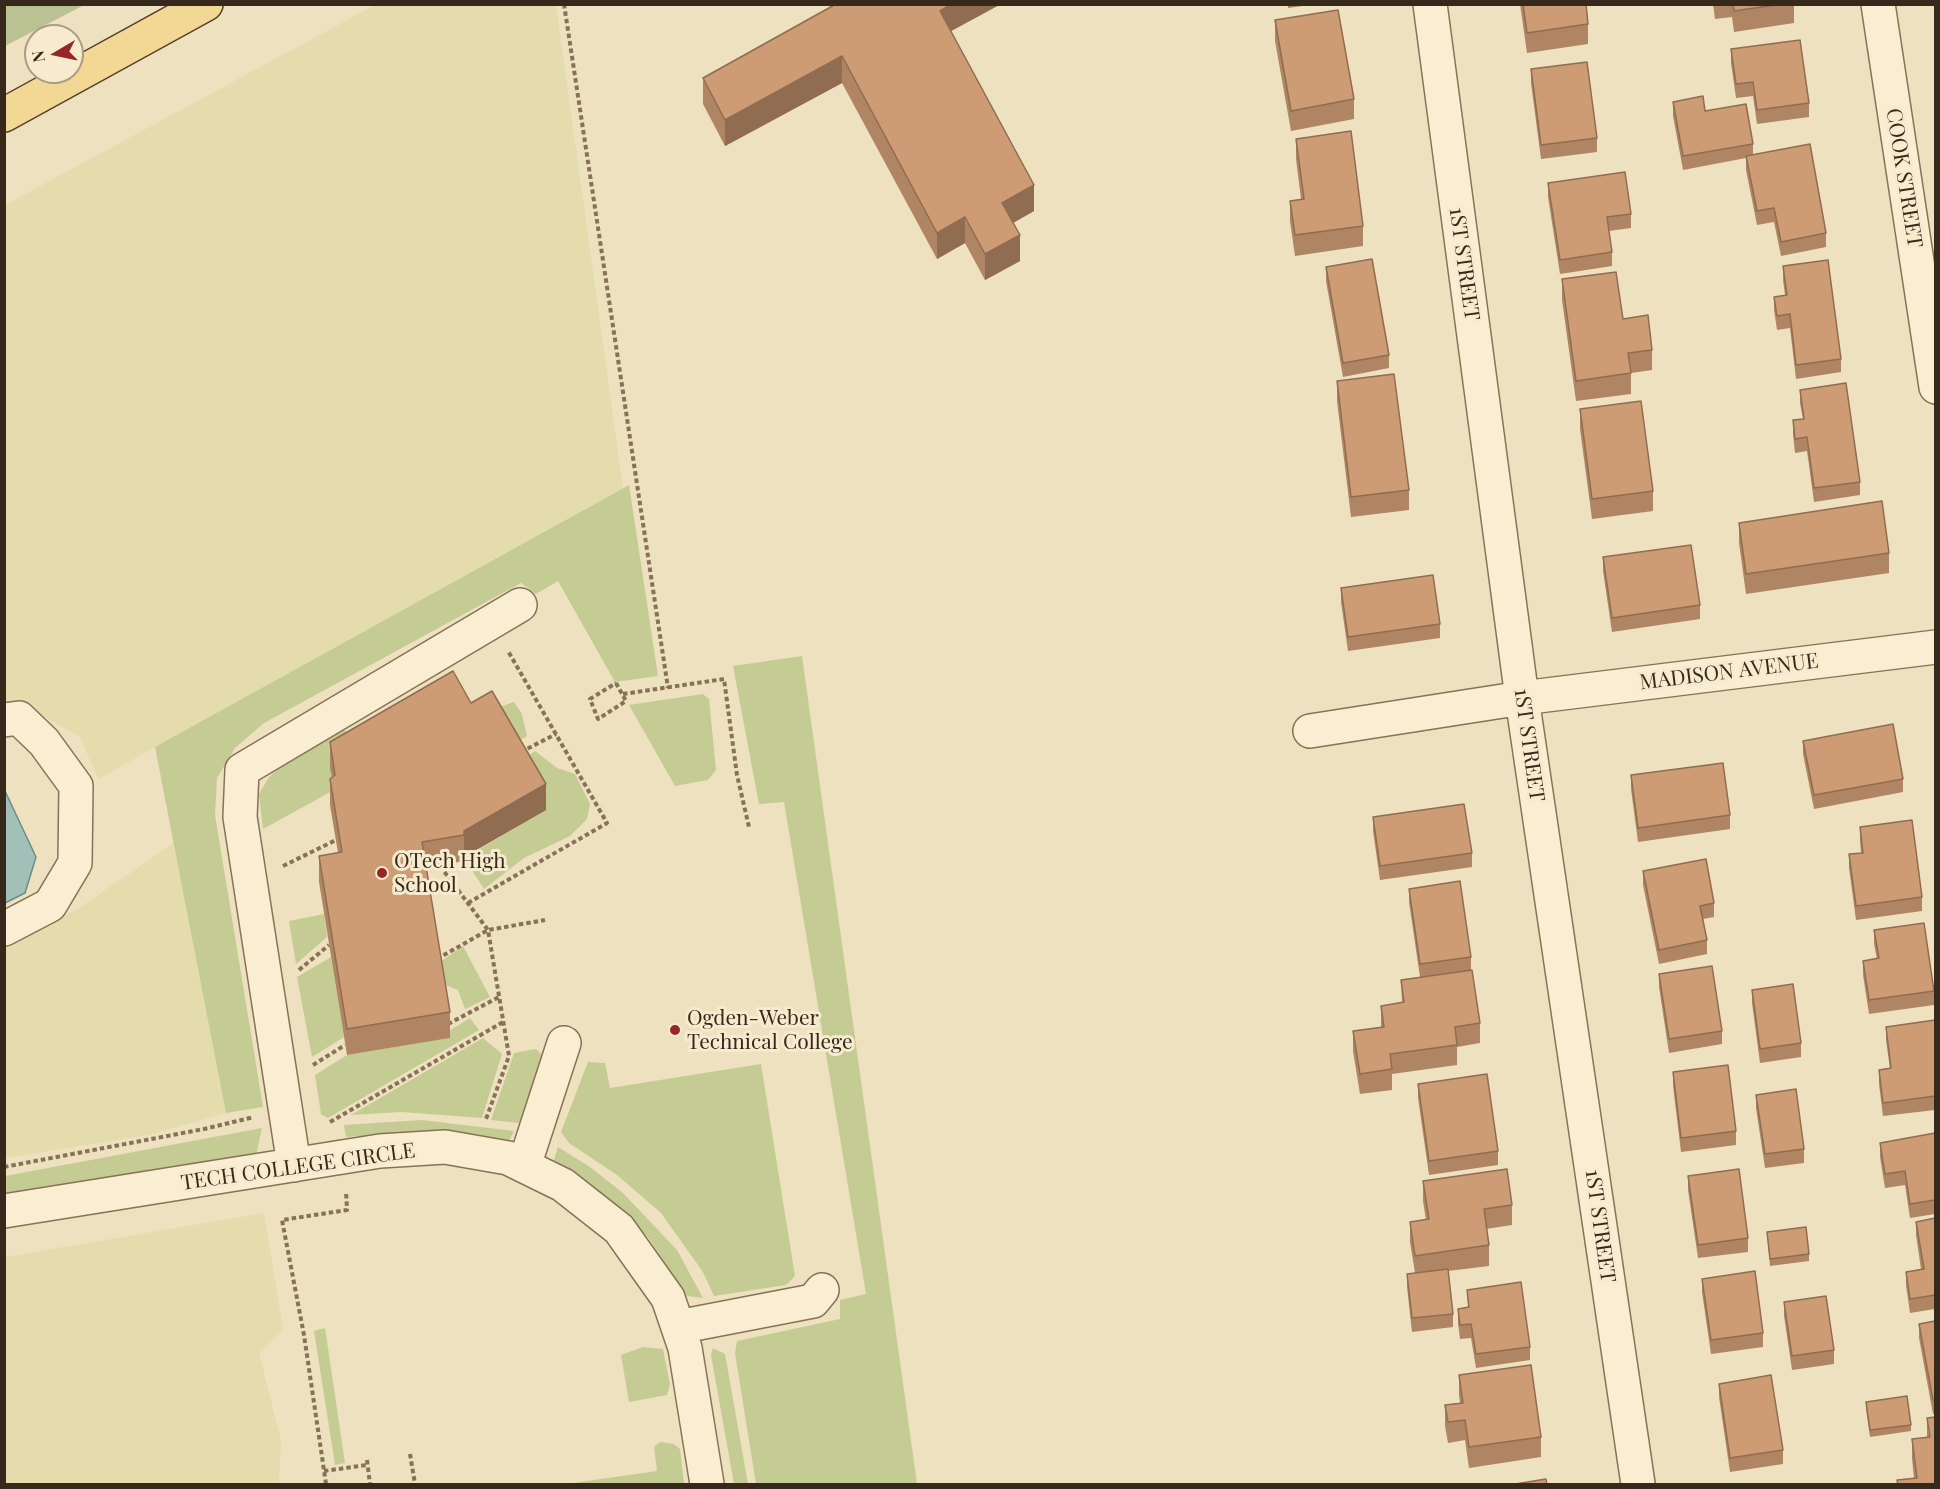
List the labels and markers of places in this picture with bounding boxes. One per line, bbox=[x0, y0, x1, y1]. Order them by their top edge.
place label: OTech High School bbox=[394, 848, 506, 898]
marker: OTech High School bbox=[375, 866, 389, 880]
place label: Ogden-Weber Technical College bbox=[687, 1005, 853, 1055]
marker: Ogden-Weber Technical College bbox=[668, 1023, 682, 1037]

